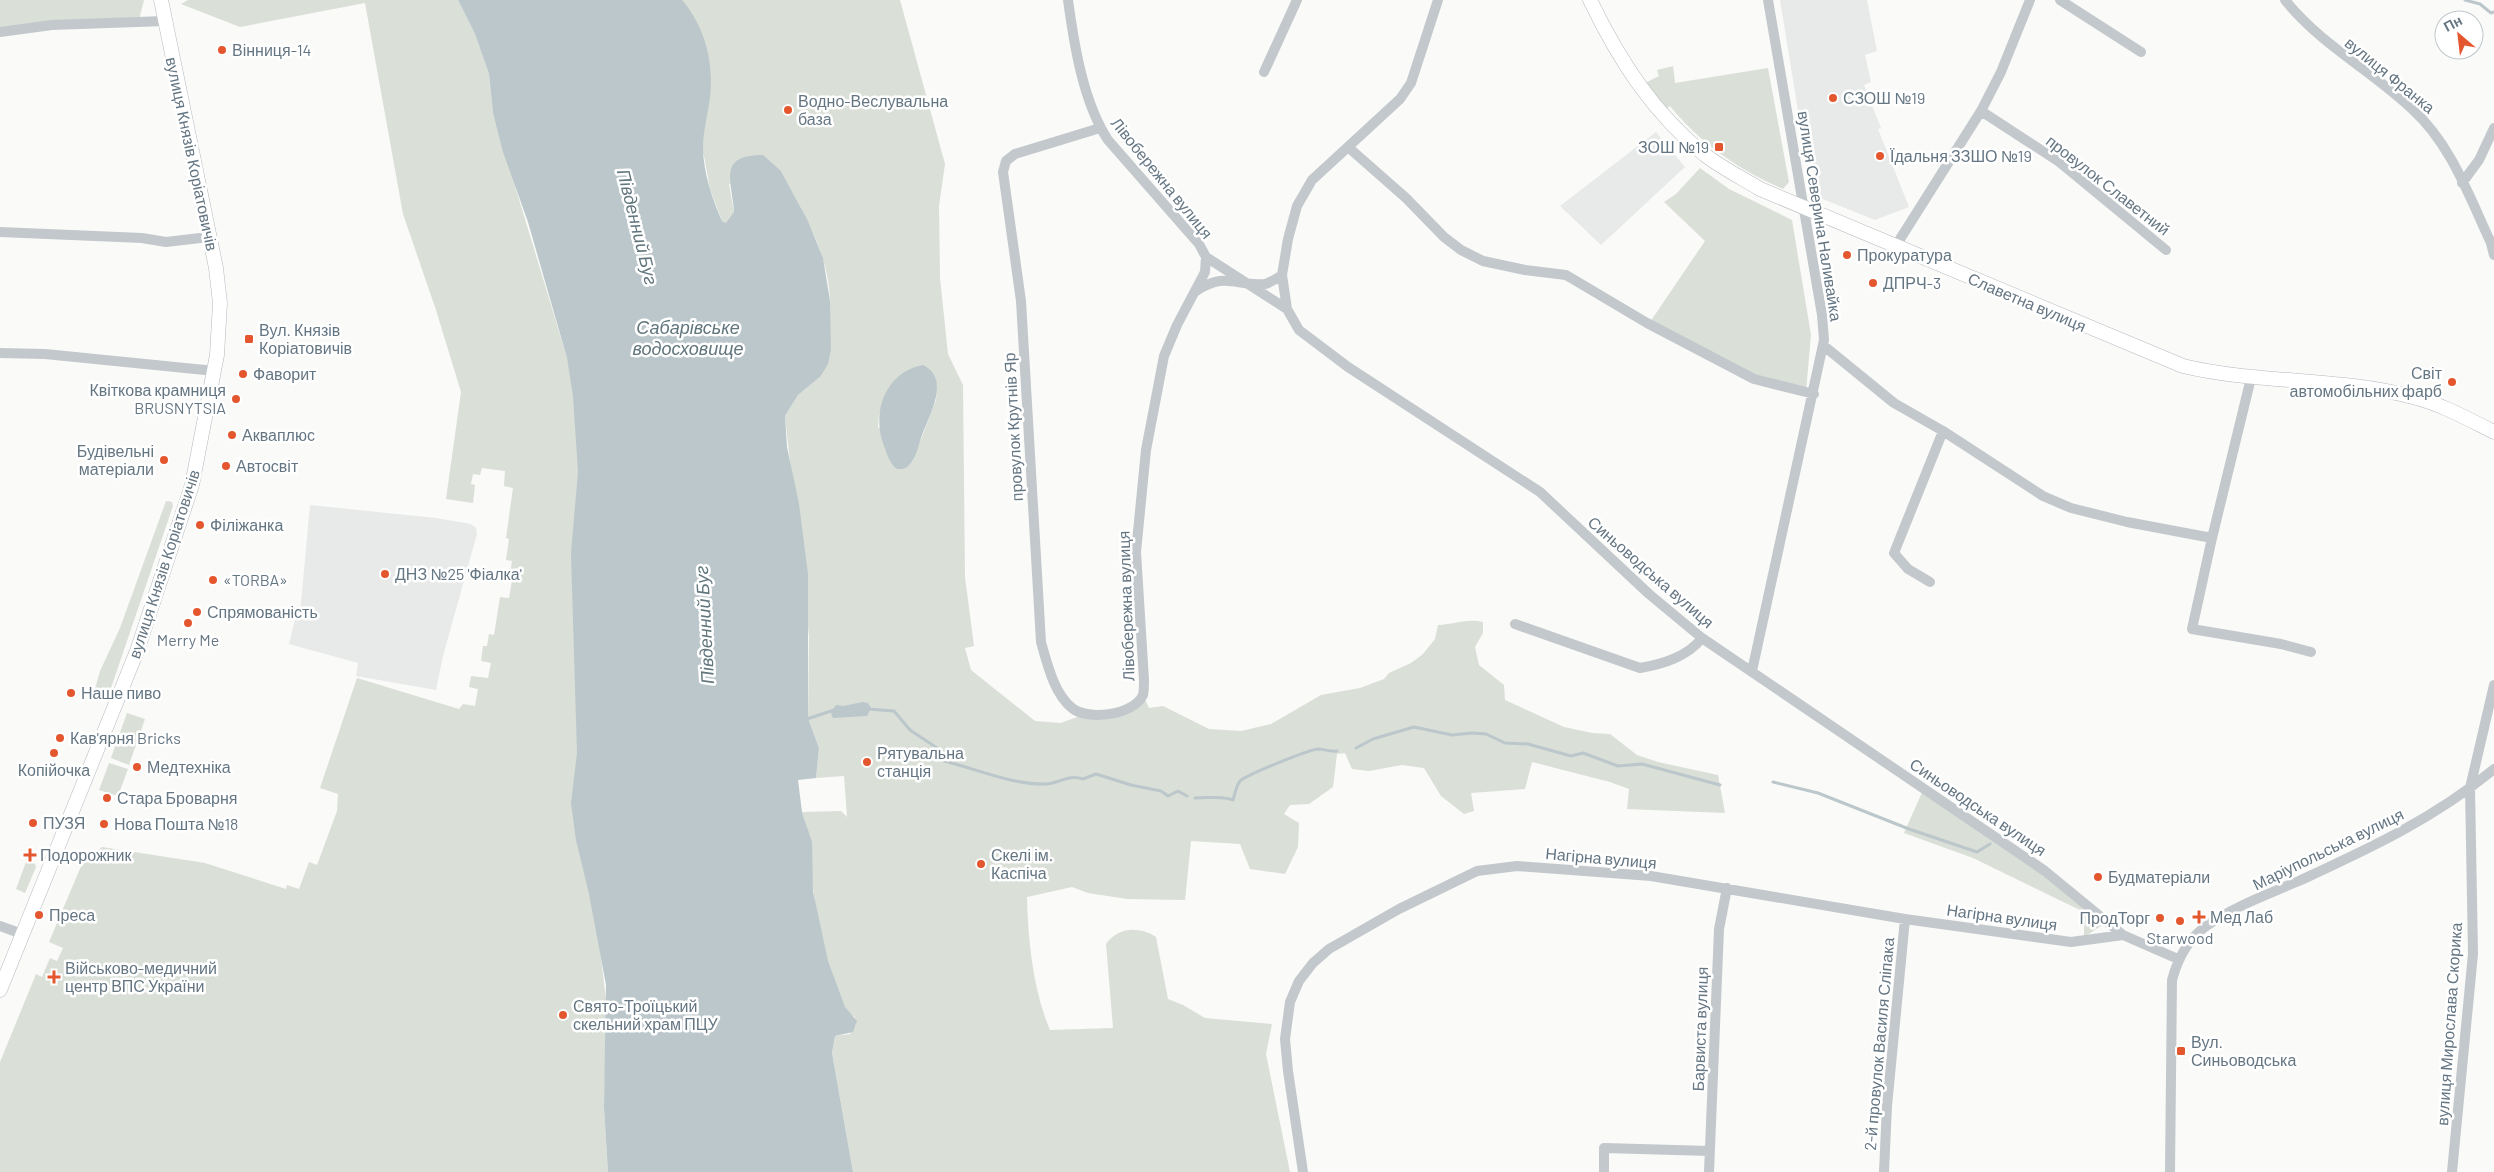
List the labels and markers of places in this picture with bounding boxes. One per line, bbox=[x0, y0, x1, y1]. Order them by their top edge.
place label: Вінниця-14 bbox=[232, 40, 311, 59]
marker: Вінниця-14 bbox=[216, 44, 228, 56]
place label: СЗОШ №19 bbox=[1843, 88, 1925, 107]
place label: Водно-Веслувальна база bbox=[798, 91, 948, 128]
marker: СЗОШ №19 bbox=[1827, 92, 1839, 104]
marker: Водно-Веслувальна база bbox=[782, 104, 794, 116]
place label: ЗОШ №19 bbox=[1638, 137, 1709, 156]
marker: ЗОШ №19 bbox=[1713, 141, 1725, 153]
place label: Їдальня ЗЗШО №19 bbox=[1890, 146, 2032, 165]
marker: Їдальня ЗЗШО №19 bbox=[1874, 150, 1886, 162]
place label: Прокуратура bbox=[1857, 245, 1952, 264]
marker: Прокуратура bbox=[1841, 249, 1853, 261]
place label: ДПРЧ-3 bbox=[1883, 273, 1941, 292]
marker: ДПРЧ-3 bbox=[1867, 277, 1879, 289]
place label: Вул. Князів Коріатовичів bbox=[259, 320, 352, 357]
marker: Вул. Князів Коріатовичів bbox=[243, 333, 255, 345]
place label: Світ автомобільних фарб bbox=[2290, 363, 2443, 400]
place label: Фаворит bbox=[253, 364, 317, 383]
marker: Фаворит bbox=[237, 368, 249, 380]
marker: Світ автомобільних фарб bbox=[2446, 376, 2458, 388]
place label: Квіткова крамниця BRUSNYTSIA bbox=[89, 380, 226, 417]
marker: Квіткова крамниця BRUSNYTSIA bbox=[230, 393, 242, 405]
place label: Акваплюс bbox=[242, 425, 315, 444]
marker: Акваплюс bbox=[226, 429, 238, 441]
place label: Будівельні матеріали bbox=[77, 441, 154, 478]
marker: Будівельні матеріали bbox=[158, 454, 170, 466]
place label: Автосвіт bbox=[236, 456, 299, 475]
marker: Автосвіт bbox=[220, 460, 232, 472]
place label: Філіжанка bbox=[210, 515, 283, 534]
marker: Філіжанка bbox=[194, 519, 206, 531]
place label: ДНЗ №25 'Фіалка' bbox=[395, 564, 522, 583]
marker: ДНЗ №25 'Фіалка' bbox=[379, 568, 391, 580]
place label: «TORBA» bbox=[223, 570, 288, 589]
marker: «TORBA» bbox=[207, 574, 219, 586]
place label: Спрямованість bbox=[207, 602, 318, 621]
marker: Спрямованість bbox=[191, 606, 203, 618]
marker: Merry Me bbox=[182, 617, 194, 629]
place label: Merry Me bbox=[157, 630, 219, 649]
place label: Наше пиво bbox=[81, 683, 161, 702]
marker: Наше пиво bbox=[65, 687, 77, 699]
place label: Кав'ярня Bricks bbox=[70, 728, 181, 747]
marker: Кав'ярня Bricks bbox=[54, 732, 66, 744]
place label: Рятувальна станція bbox=[877, 743, 964, 780]
marker: Копійочка bbox=[48, 747, 60, 759]
marker: Рятувальна станція bbox=[861, 756, 873, 768]
place label: Медтехніка bbox=[147, 757, 231, 776]
place label: Копійочка bbox=[18, 760, 90, 779]
marker: Медтехніка bbox=[131, 761, 143, 773]
place label: Стара Броварня bbox=[117, 788, 238, 807]
marker: Стара Броварня bbox=[101, 792, 113, 804]
place label: ПУЗЯ bbox=[43, 813, 85, 832]
place label: Нова Пошта №18 bbox=[114, 814, 238, 833]
marker: ПУЗЯ bbox=[27, 817, 39, 829]
marker: Нова Пошта №18 bbox=[98, 818, 110, 830]
place label: Подорожник bbox=[40, 845, 132, 864]
place label: Скелі ім. Каспіча bbox=[991, 845, 1053, 882]
marker: Подорожник bbox=[24, 849, 36, 861]
marker: Скелі ім. Каспіча bbox=[975, 858, 987, 870]
place label: Будматеріали bbox=[2108, 867, 2210, 886]
marker: Будматеріали bbox=[2092, 871, 2104, 883]
place label: Преса bbox=[49, 905, 95, 924]
place label: Мед Лаб bbox=[2210, 907, 2273, 926]
place label: ПродТорг bbox=[2080, 908, 2150, 927]
marker: Преса bbox=[33, 909, 45, 921]
marker: Мед Лаб bbox=[2192, 910, 2206, 924]
marker: ПродТорг bbox=[2154, 912, 2166, 924]
marker: Starwood bbox=[2174, 915, 2186, 927]
place label: Starwood bbox=[2146, 928, 2214, 947]
place label: Військово-медичний центр ВПС України bbox=[65, 958, 217, 995]
marker: Військово-медичний центр ВПС України bbox=[47, 970, 61, 984]
place label: Свято-Троїцький скельний храм ПЦУ bbox=[573, 996, 718, 1033]
marker: Свято-Троїцький скельний храм ПЦУ bbox=[557, 1009, 569, 1021]
place label: Вул. Синьоводська bbox=[2191, 1032, 2296, 1069]
marker: Вул. Синьоводська bbox=[2175, 1045, 2187, 1057]

